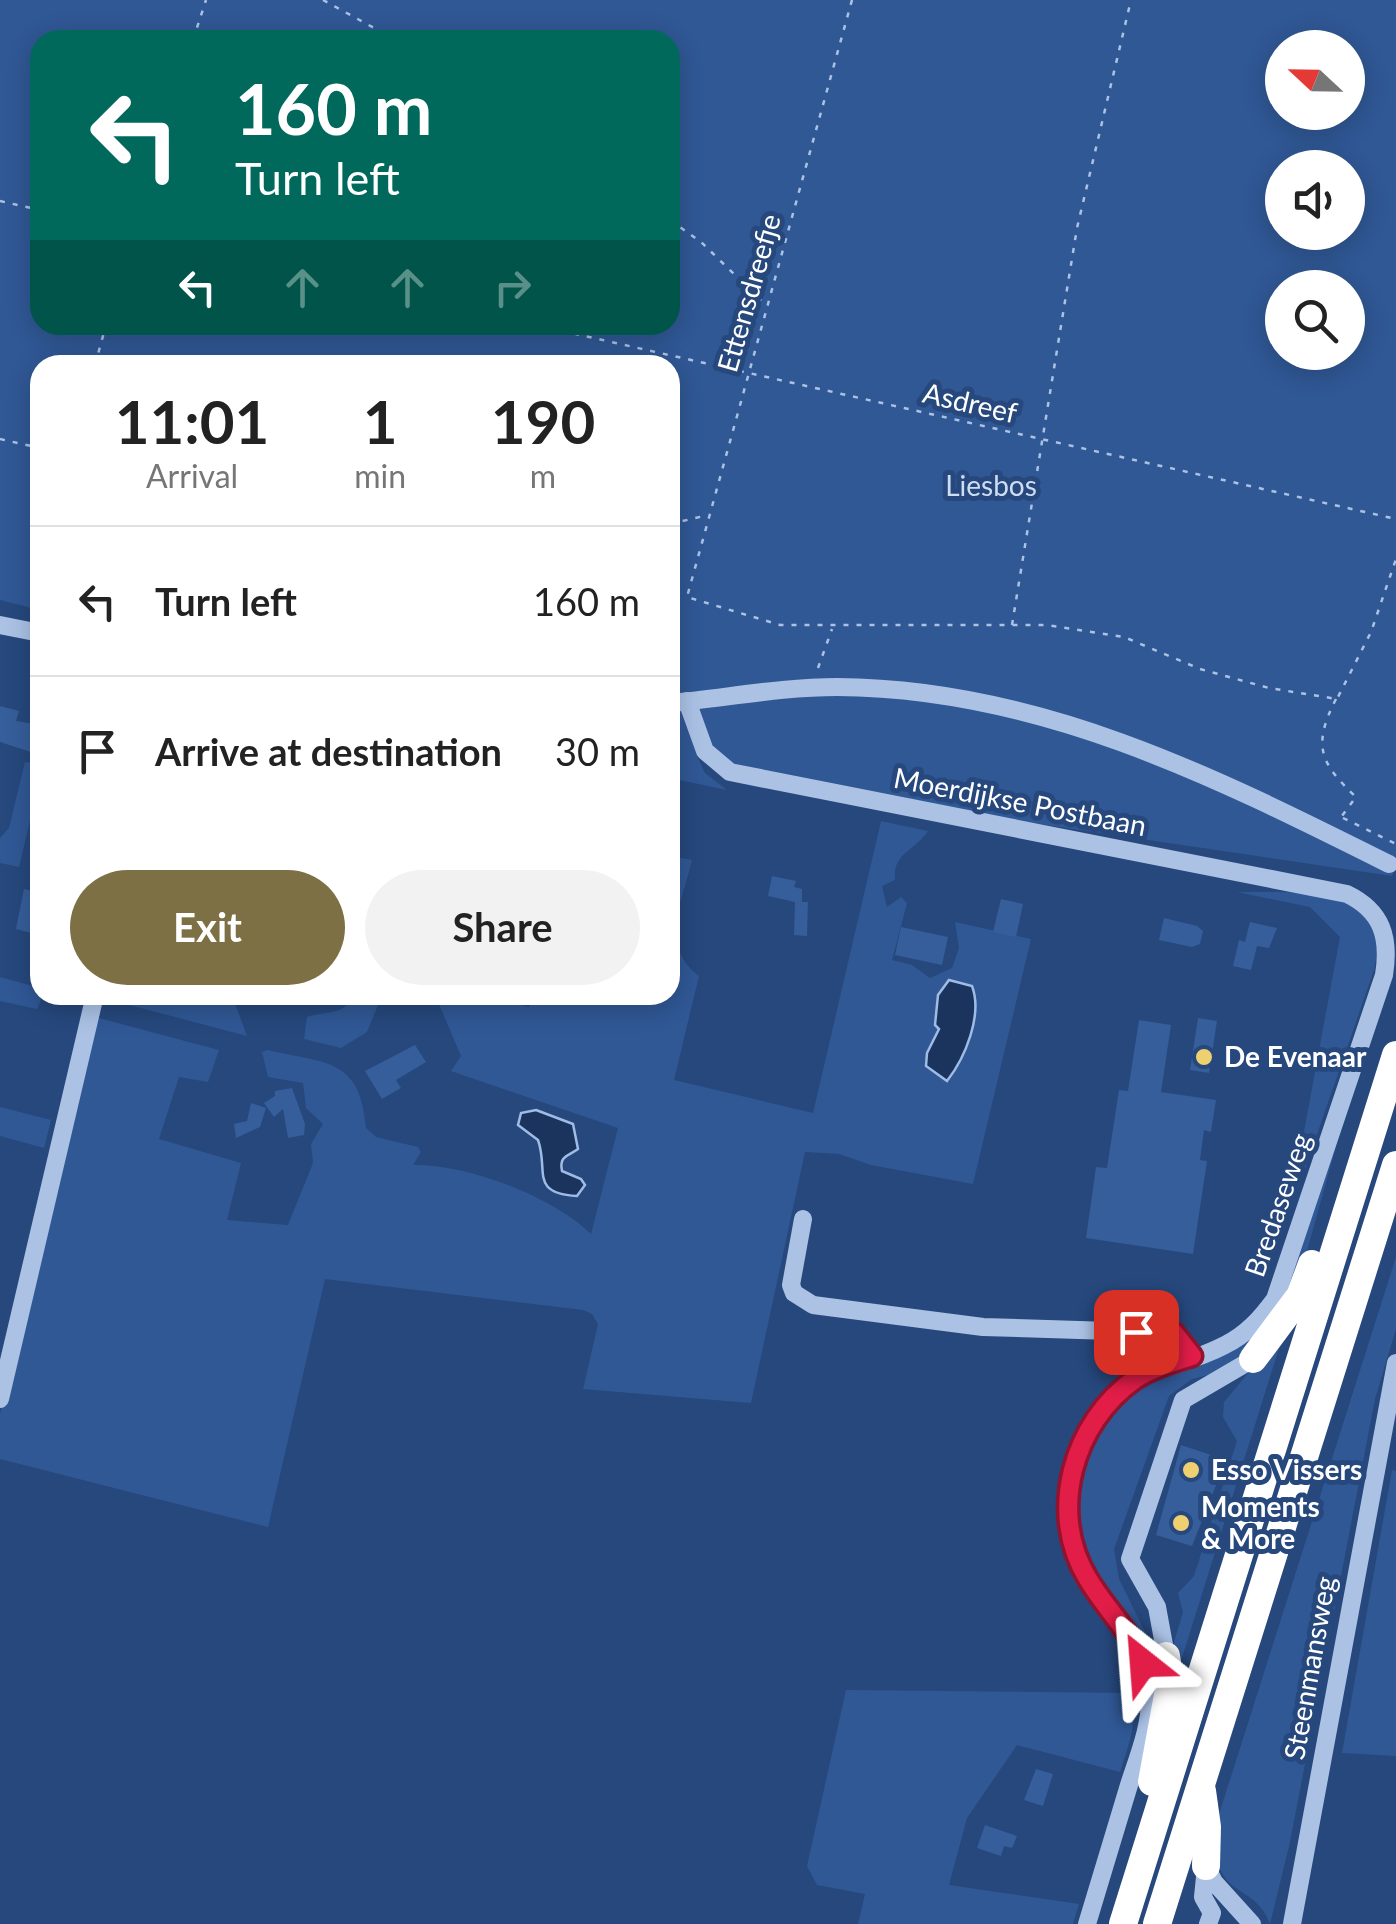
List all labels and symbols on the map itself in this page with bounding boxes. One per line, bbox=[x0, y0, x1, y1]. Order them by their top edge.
north arrow bbox=[1265, 30, 1365, 130]
street label: Ettensdreefje bbox=[709, 210, 787, 376]
street label: Asdreef bbox=[920, 375, 1021, 429]
park label: Liesbos bbox=[945, 468, 1037, 502]
street label: Moerdijkse Postbaan bbox=[891, 760, 1149, 842]
place label: De Evenaar bbox=[1224, 1039, 1367, 1073]
marker: De Evenaar bbox=[1193, 1046, 1215, 1068]
street label: Bredaseweg bbox=[1237, 1128, 1317, 1281]
pin bbox=[1094, 1290, 1179, 1375]
place label: Esso Vissers bbox=[1211, 1452, 1362, 1486]
marker: Esso Vissers bbox=[1180, 1459, 1202, 1481]
place label: Moments & More bbox=[1201, 1489, 1320, 1555]
marker: Moments & More bbox=[1170, 1512, 1192, 1534]
street label: Steenmansweg bbox=[1276, 1574, 1342, 1762]
position arrow bbox=[1091, 1611, 1195, 1715]

